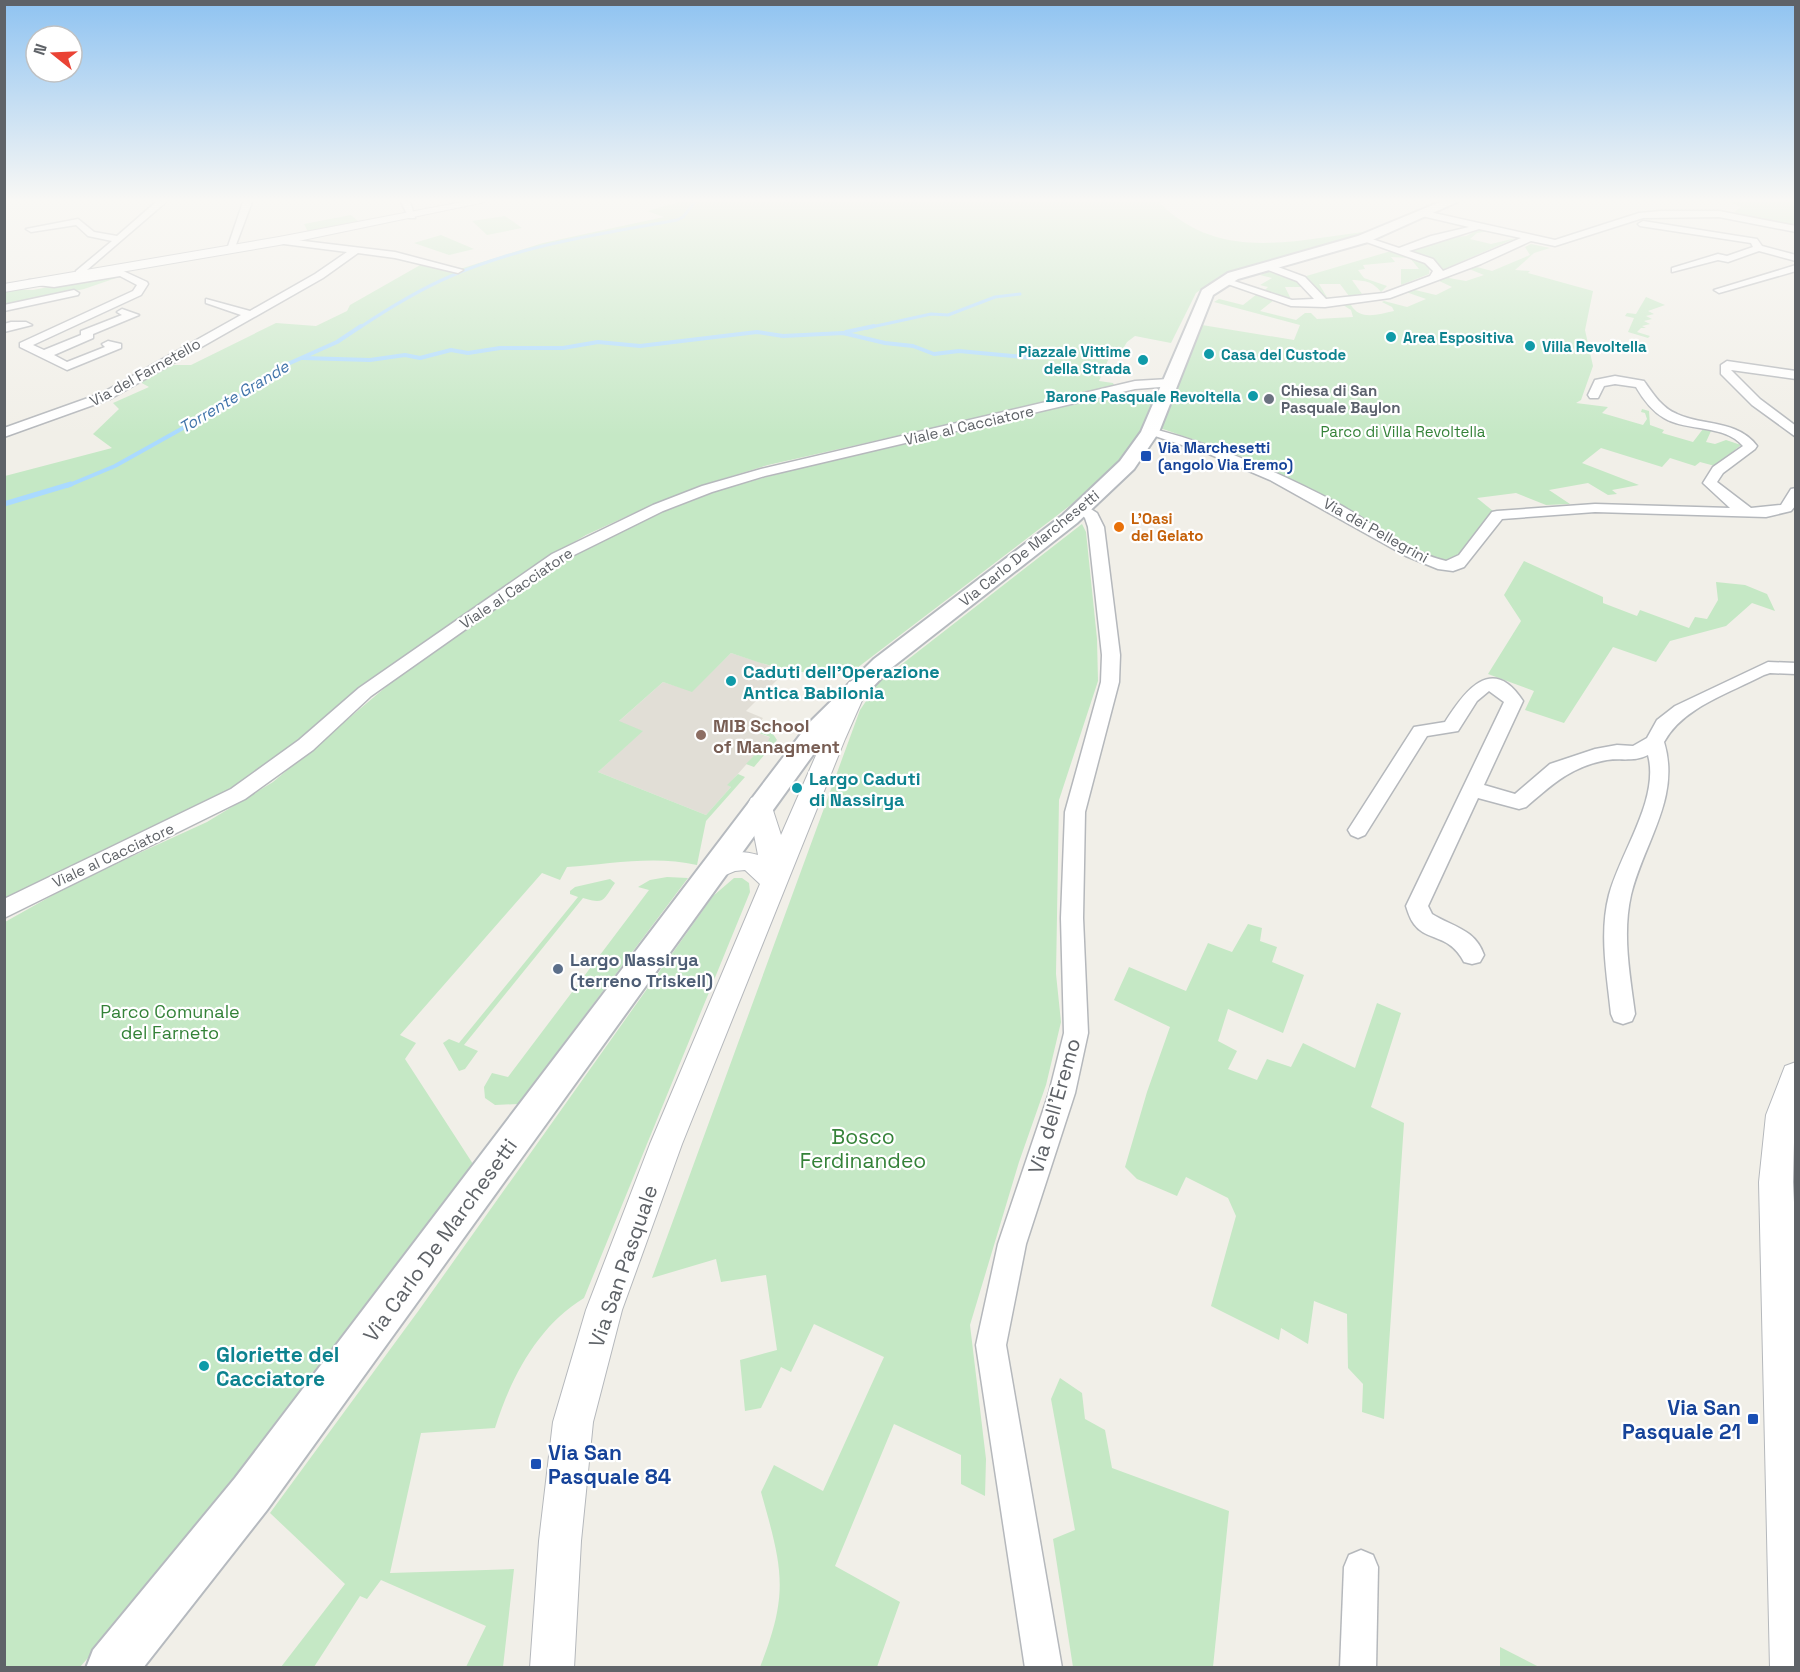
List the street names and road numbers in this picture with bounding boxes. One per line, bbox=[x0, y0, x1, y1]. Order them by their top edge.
street label: Via del Farnetello bbox=[86, 334, 204, 410]
street label: Viale al Cacciatore bbox=[902, 401, 1036, 449]
street label: Via Carlo De Marchesetti bbox=[955, 486, 1103, 610]
street label: Via dei Pellegrini bbox=[1320, 493, 1432, 567]
street label: Viale al Cacciatore bbox=[456, 543, 576, 633]
street label: Viale al Cacciatore bbox=[49, 818, 177, 892]
street label: Via dell'Eremo bbox=[1022, 1035, 1086, 1177]
street label: Via Carlo De Marchesetti bbox=[357, 1133, 523, 1347]
street label: Via San Pasquale bbox=[583, 1181, 663, 1351]

